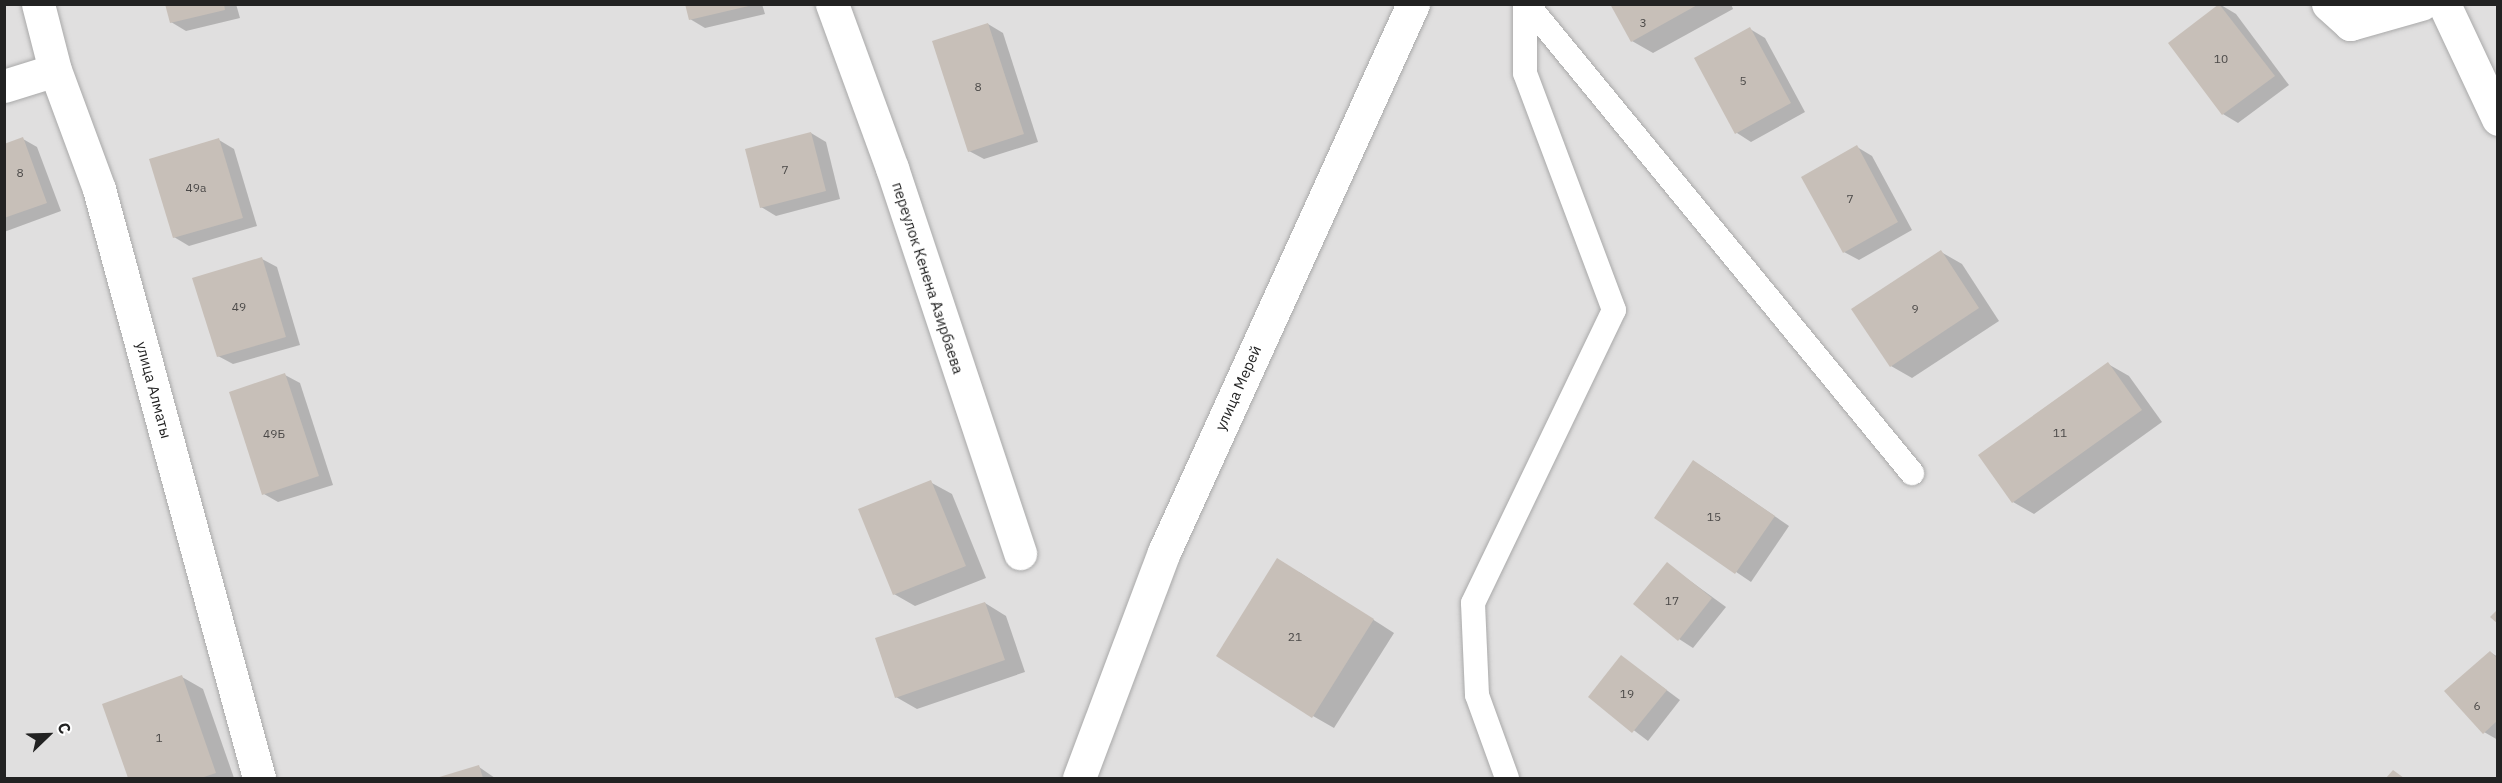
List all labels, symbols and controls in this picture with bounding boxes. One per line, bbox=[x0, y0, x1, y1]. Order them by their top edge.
house number: 3 bbox=[1639, 16, 1647, 30]
house number: 10 bbox=[2214, 52, 2228, 66]
house number: 5 bbox=[1739, 74, 1747, 88]
house number: 8 bbox=[974, 80, 982, 94]
house number: 7 bbox=[781, 163, 789, 177]
house number: 8 bbox=[16, 166, 24, 180]
street label: переулок Кенена Азирбаева bbox=[888, 180, 968, 376]
house number: 49а bbox=[186, 181, 206, 195]
house number: 7 bbox=[1846, 192, 1854, 206]
house number: 49 bbox=[232, 300, 246, 314]
house number: 9 bbox=[1911, 302, 1919, 316]
street label: улица Алматы bbox=[132, 340, 176, 440]
street label: улица Мерей bbox=[1211, 343, 1265, 433]
house number: 11 bbox=[2053, 426, 2067, 440]
house number: 49Б bbox=[263, 427, 285, 441]
house number: 15 bbox=[1707, 510, 1721, 524]
house number: 17 bbox=[1665, 594, 1679, 608]
house number: 21 bbox=[1288, 630, 1302, 644]
house number: 19 bbox=[1620, 687, 1634, 701]
house number: 6 bbox=[2473, 699, 2481, 713]
north arrow bbox=[18, 705, 78, 765]
text: С bbox=[53, 719, 76, 737]
house number: 1 bbox=[155, 731, 163, 745]

